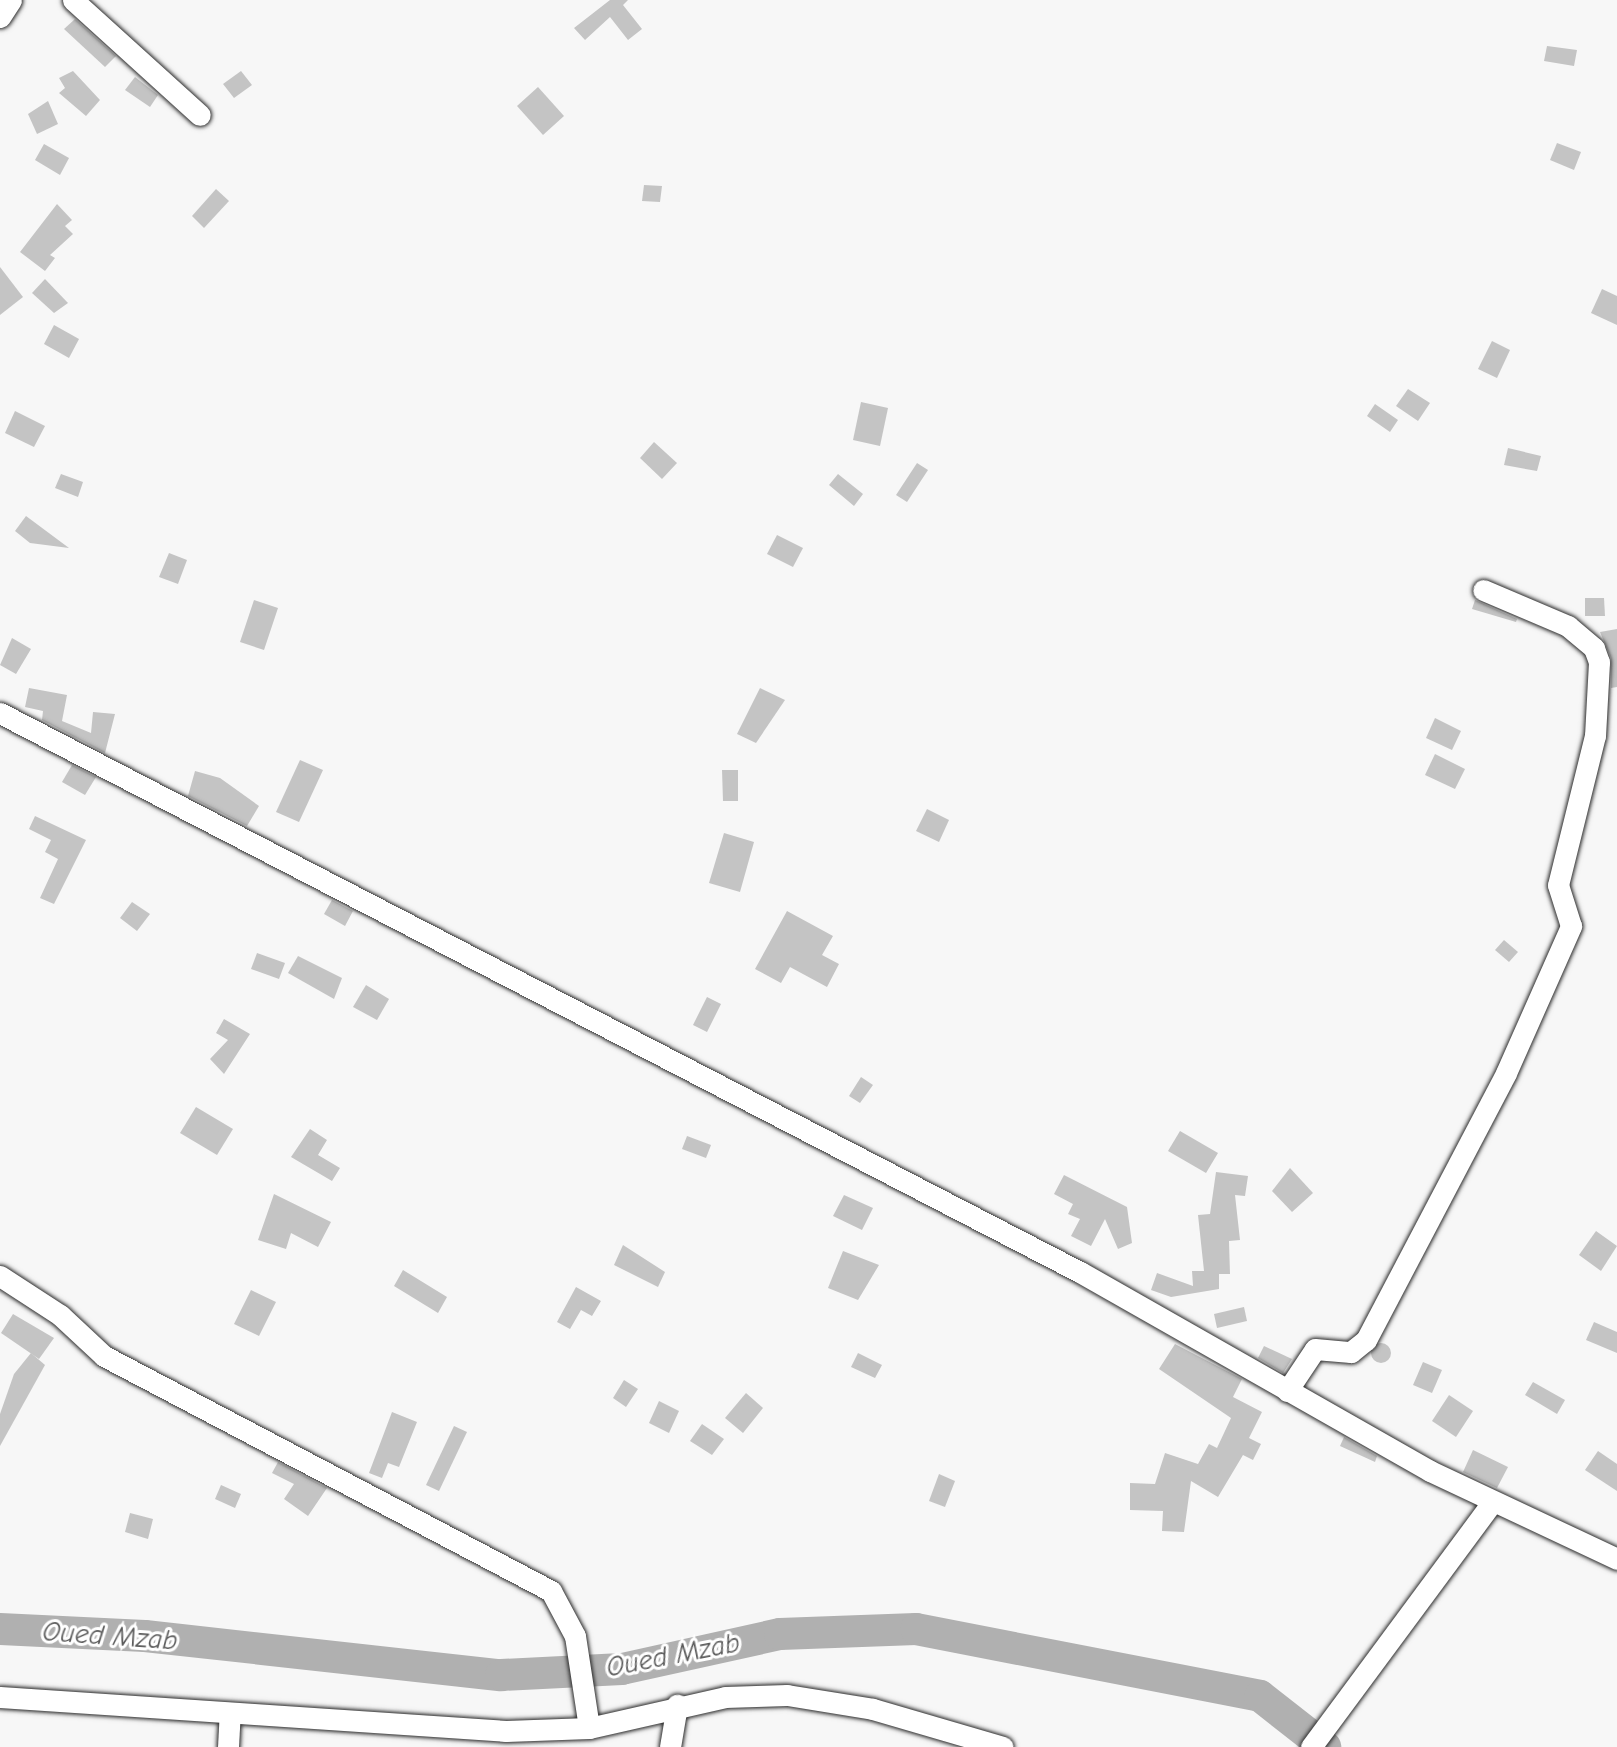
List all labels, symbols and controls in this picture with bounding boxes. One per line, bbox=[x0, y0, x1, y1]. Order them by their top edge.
water label: Oued Mzab bbox=[41, 1615, 179, 1657]
water label: Oued Mzab bbox=[603, 1626, 743, 1684]

